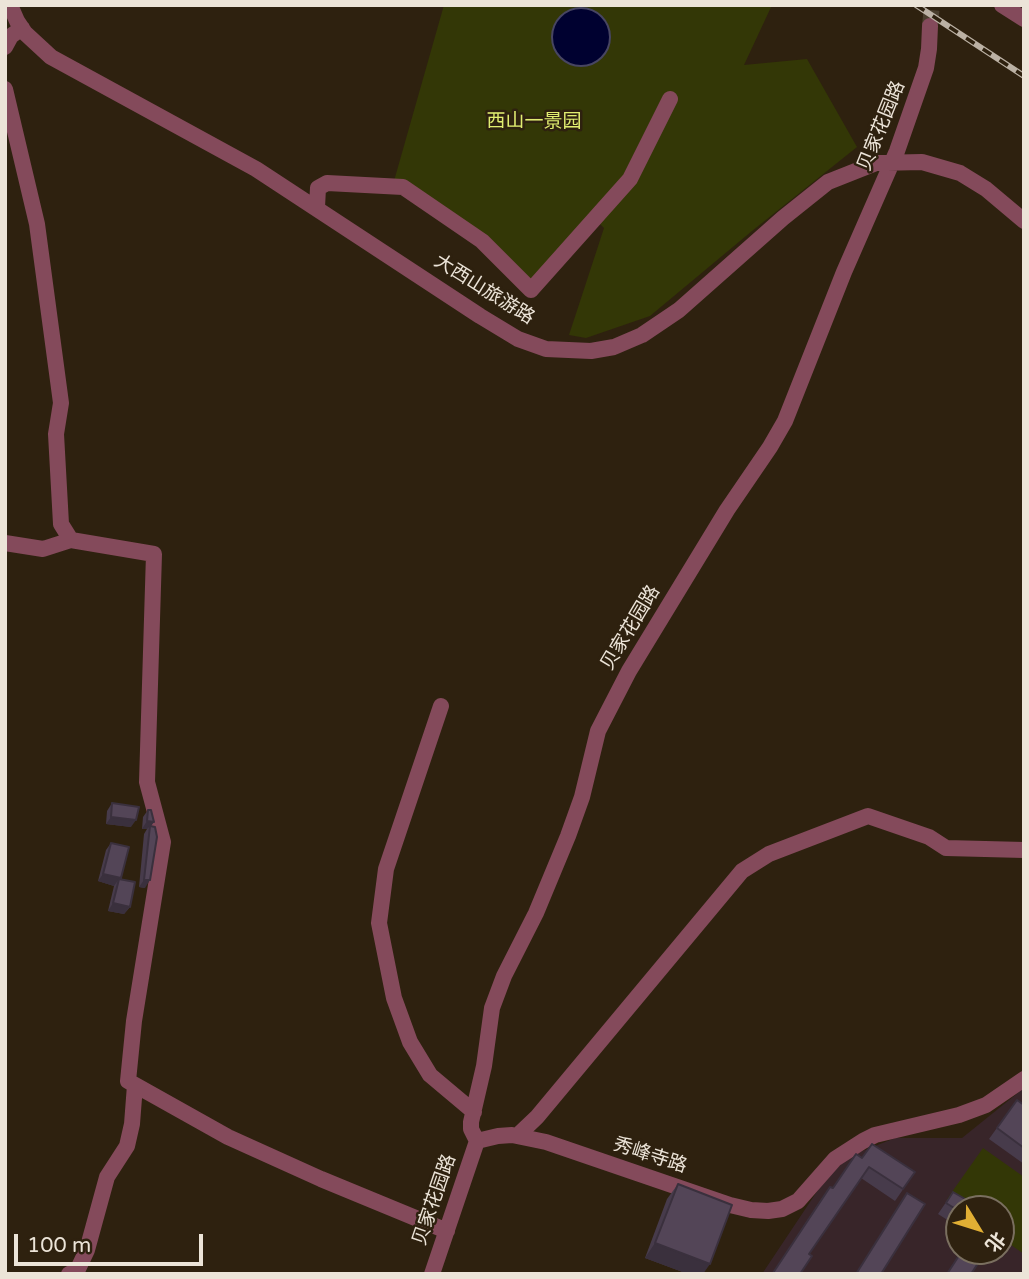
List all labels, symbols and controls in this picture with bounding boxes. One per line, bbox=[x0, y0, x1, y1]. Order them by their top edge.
street label: 贝家花园路 bbox=[854, 78, 910, 174]
park label: 西山一景园 bbox=[487, 111, 581, 133]
street label: 大西山旅游路 bbox=[430, 250, 538, 330]
street label: 贝家花园路 bbox=[597, 581, 665, 675]
street label: 秀峰寺路 bbox=[610, 1133, 690, 1179]
street label: 贝家花园路 bbox=[409, 1151, 461, 1249]
north arrow bbox=[945, 1195, 1015, 1265]
scale bar bbox=[18, 1220, 206, 1264]
text: 北 bbox=[980, 1227, 1009, 1256]
text: 100 m bbox=[27, 1233, 91, 1258]

